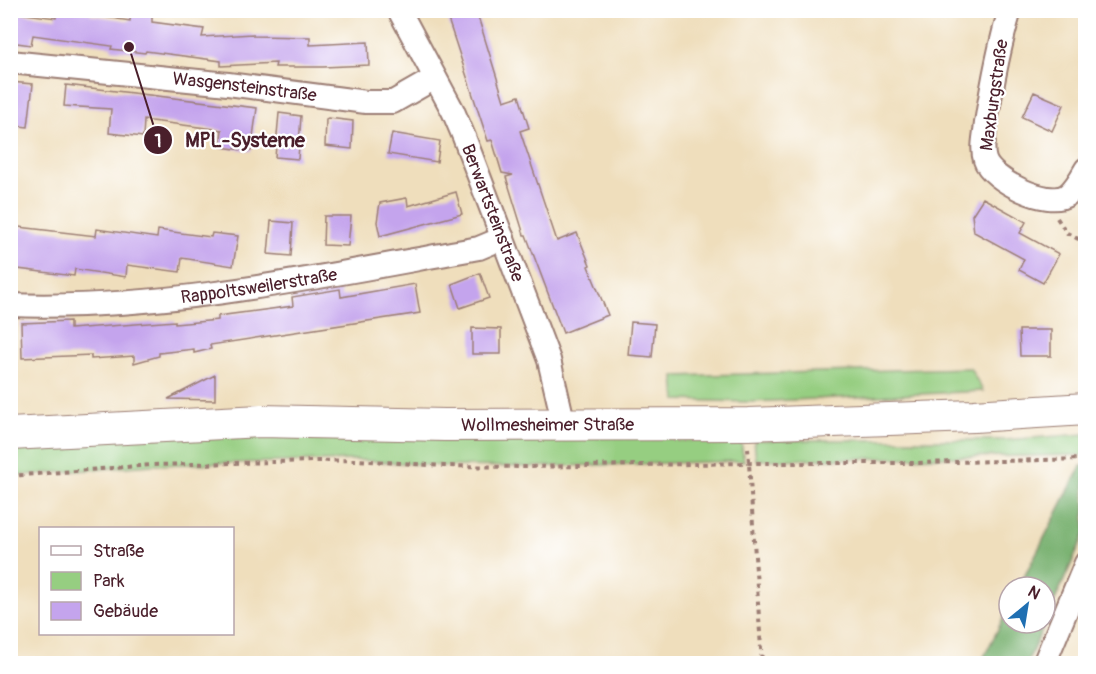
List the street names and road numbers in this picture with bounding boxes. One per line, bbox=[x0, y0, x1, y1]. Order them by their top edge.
street label: Maxburgstraße bbox=[975, 38, 1014, 152]
street label: Wasgensteinstraße bbox=[171, 67, 318, 107]
street label: Berwartsteinstraße bbox=[456, 141, 529, 285]
street label: Rappoltsweilerstraße bbox=[180, 263, 339, 309]
street label: Wollmesheimer Straße bbox=[461, 413, 634, 437]

